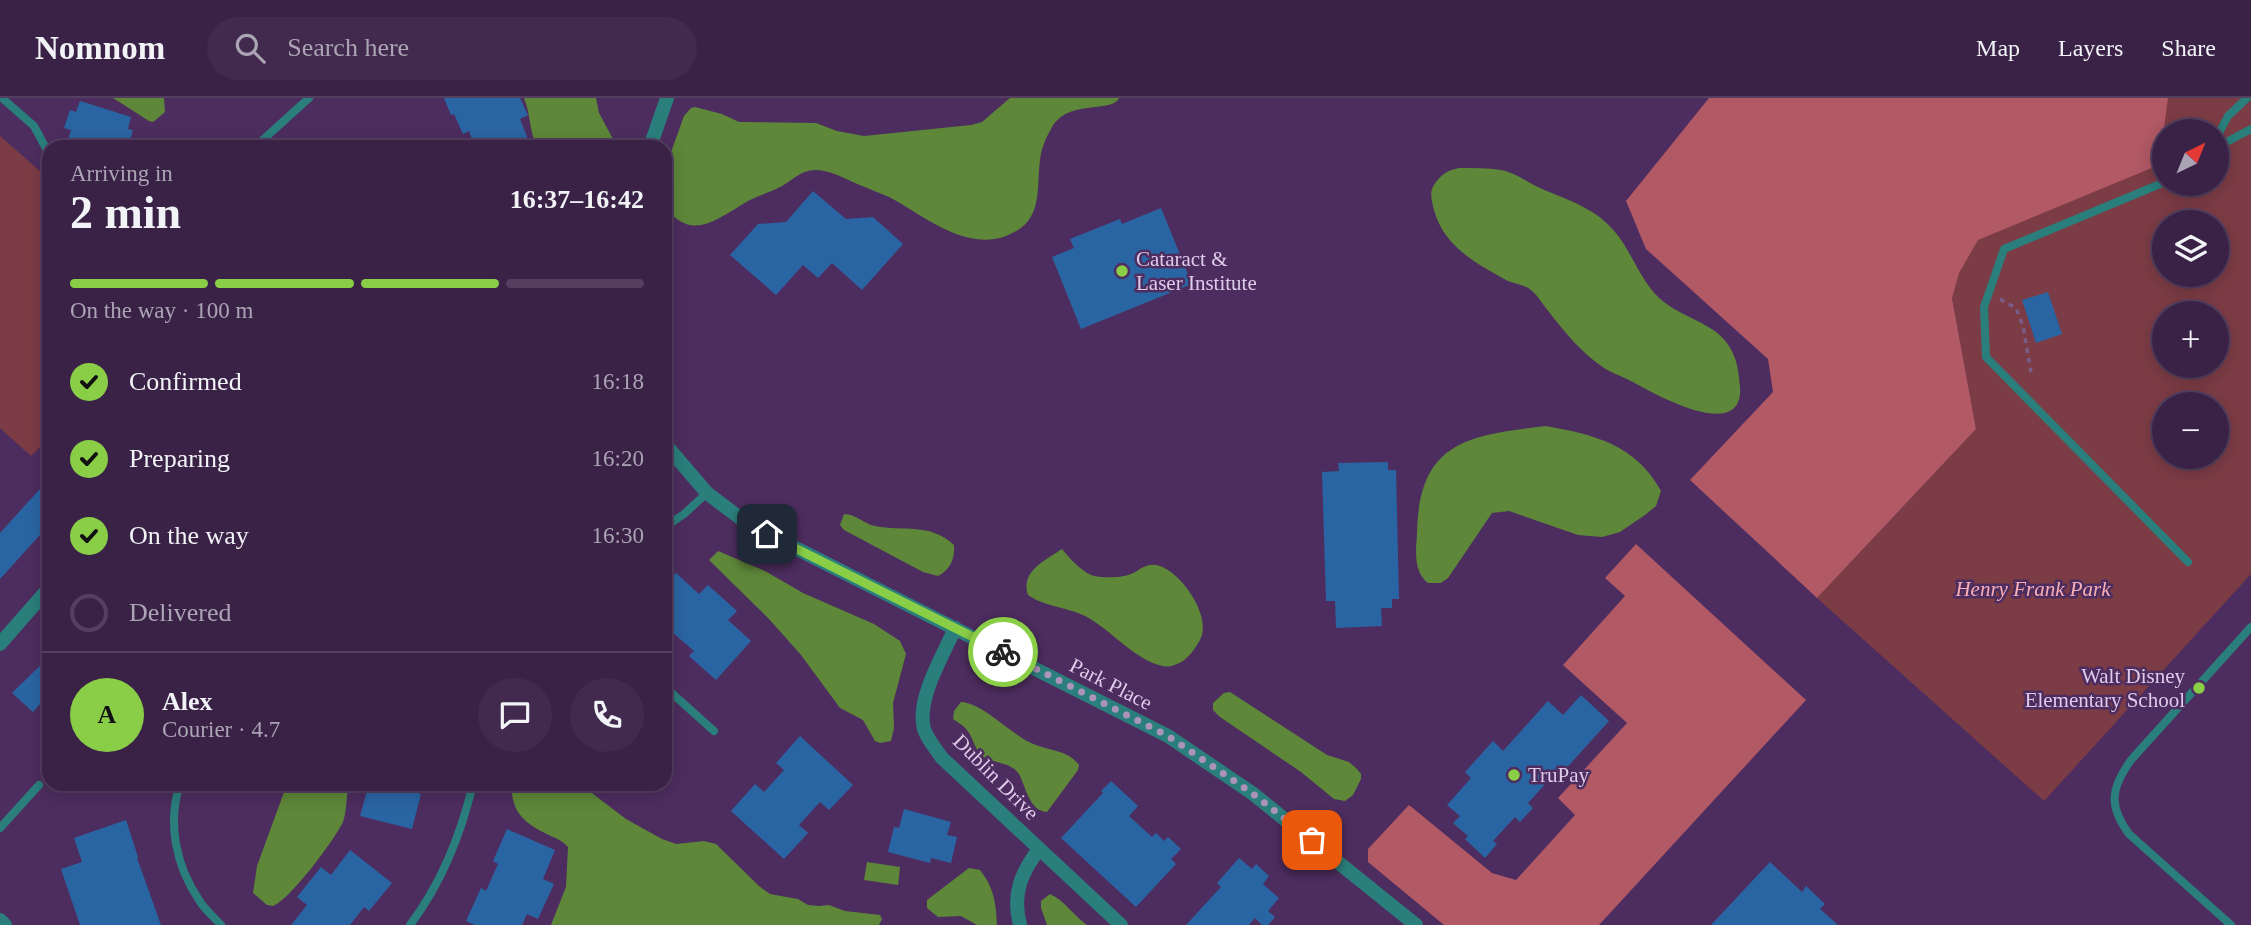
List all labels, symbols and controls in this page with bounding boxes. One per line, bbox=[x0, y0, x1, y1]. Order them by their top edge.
search box bbox=[207, 17, 697, 80]
icon: search bbox=[231, 29, 269, 67]
text: Nomnom bbox=[35, 30, 165, 66]
text: Search here bbox=[287, 33, 409, 62]
text: Map bbox=[1976, 35, 2020, 61]
text: Layers bbox=[2058, 35, 2123, 61]
text: Share bbox=[2161, 35, 2216, 61]
north arrow bbox=[2152, 119, 2230, 196]
map controls bbox=[2152, 119, 2229, 469]
text: Arriving in bbox=[70, 161, 173, 186]
text: 16:37–16:42 bbox=[510, 185, 644, 214]
text: 2 min bbox=[70, 187, 181, 238]
button: layers bbox=[2152, 210, 2229, 287]
place label: Cataract & Laser Institute bbox=[1136, 247, 1257, 295]
marker: Cataract & Laser Institute bbox=[1114, 263, 1130, 279]
text: On the way · 100 m bbox=[70, 298, 253, 323]
button: + bbox=[2152, 301, 2229, 378]
icon: check bbox=[70, 363, 108, 401]
text: Confirmed bbox=[129, 367, 242, 396]
text: 16:18 bbox=[592, 369, 644, 394]
button: − bbox=[2152, 392, 2229, 469]
icon: check bbox=[70, 440, 108, 478]
text: Preparing bbox=[129, 444, 230, 473]
text: 16:20 bbox=[592, 446, 644, 471]
pin bbox=[737, 504, 797, 564]
icon: home bbox=[748, 515, 786, 553]
icon: check bbox=[70, 517, 108, 555]
text: On the way bbox=[129, 521, 249, 550]
text: 16:30 bbox=[592, 523, 644, 548]
park label: Henry Frank Park bbox=[1954, 577, 2111, 601]
text: Delivered bbox=[129, 598, 232, 627]
courier bbox=[968, 617, 1038, 687]
icon: bike bbox=[984, 633, 1022, 671]
street label: Park Place bbox=[1066, 653, 1156, 715]
place label: Walt Disney Elementary School bbox=[2025, 664, 2185, 712]
button: chat bbox=[478, 678, 552, 752]
button: phone bbox=[570, 678, 644, 752]
marker: Walt Disney Elementary School bbox=[2191, 680, 2207, 696]
text: Alex bbox=[162, 687, 213, 716]
text: A bbox=[98, 700, 116, 729]
text: Courier · 4.7 bbox=[162, 717, 280, 742]
street label: Dublin Drive bbox=[948, 729, 1044, 825]
place label: TruPay bbox=[1528, 763, 1590, 787]
marker: TruPay bbox=[1506, 767, 1522, 783]
pin bbox=[1282, 810, 1342, 870]
icon: bag bbox=[1293, 821, 1331, 859]

